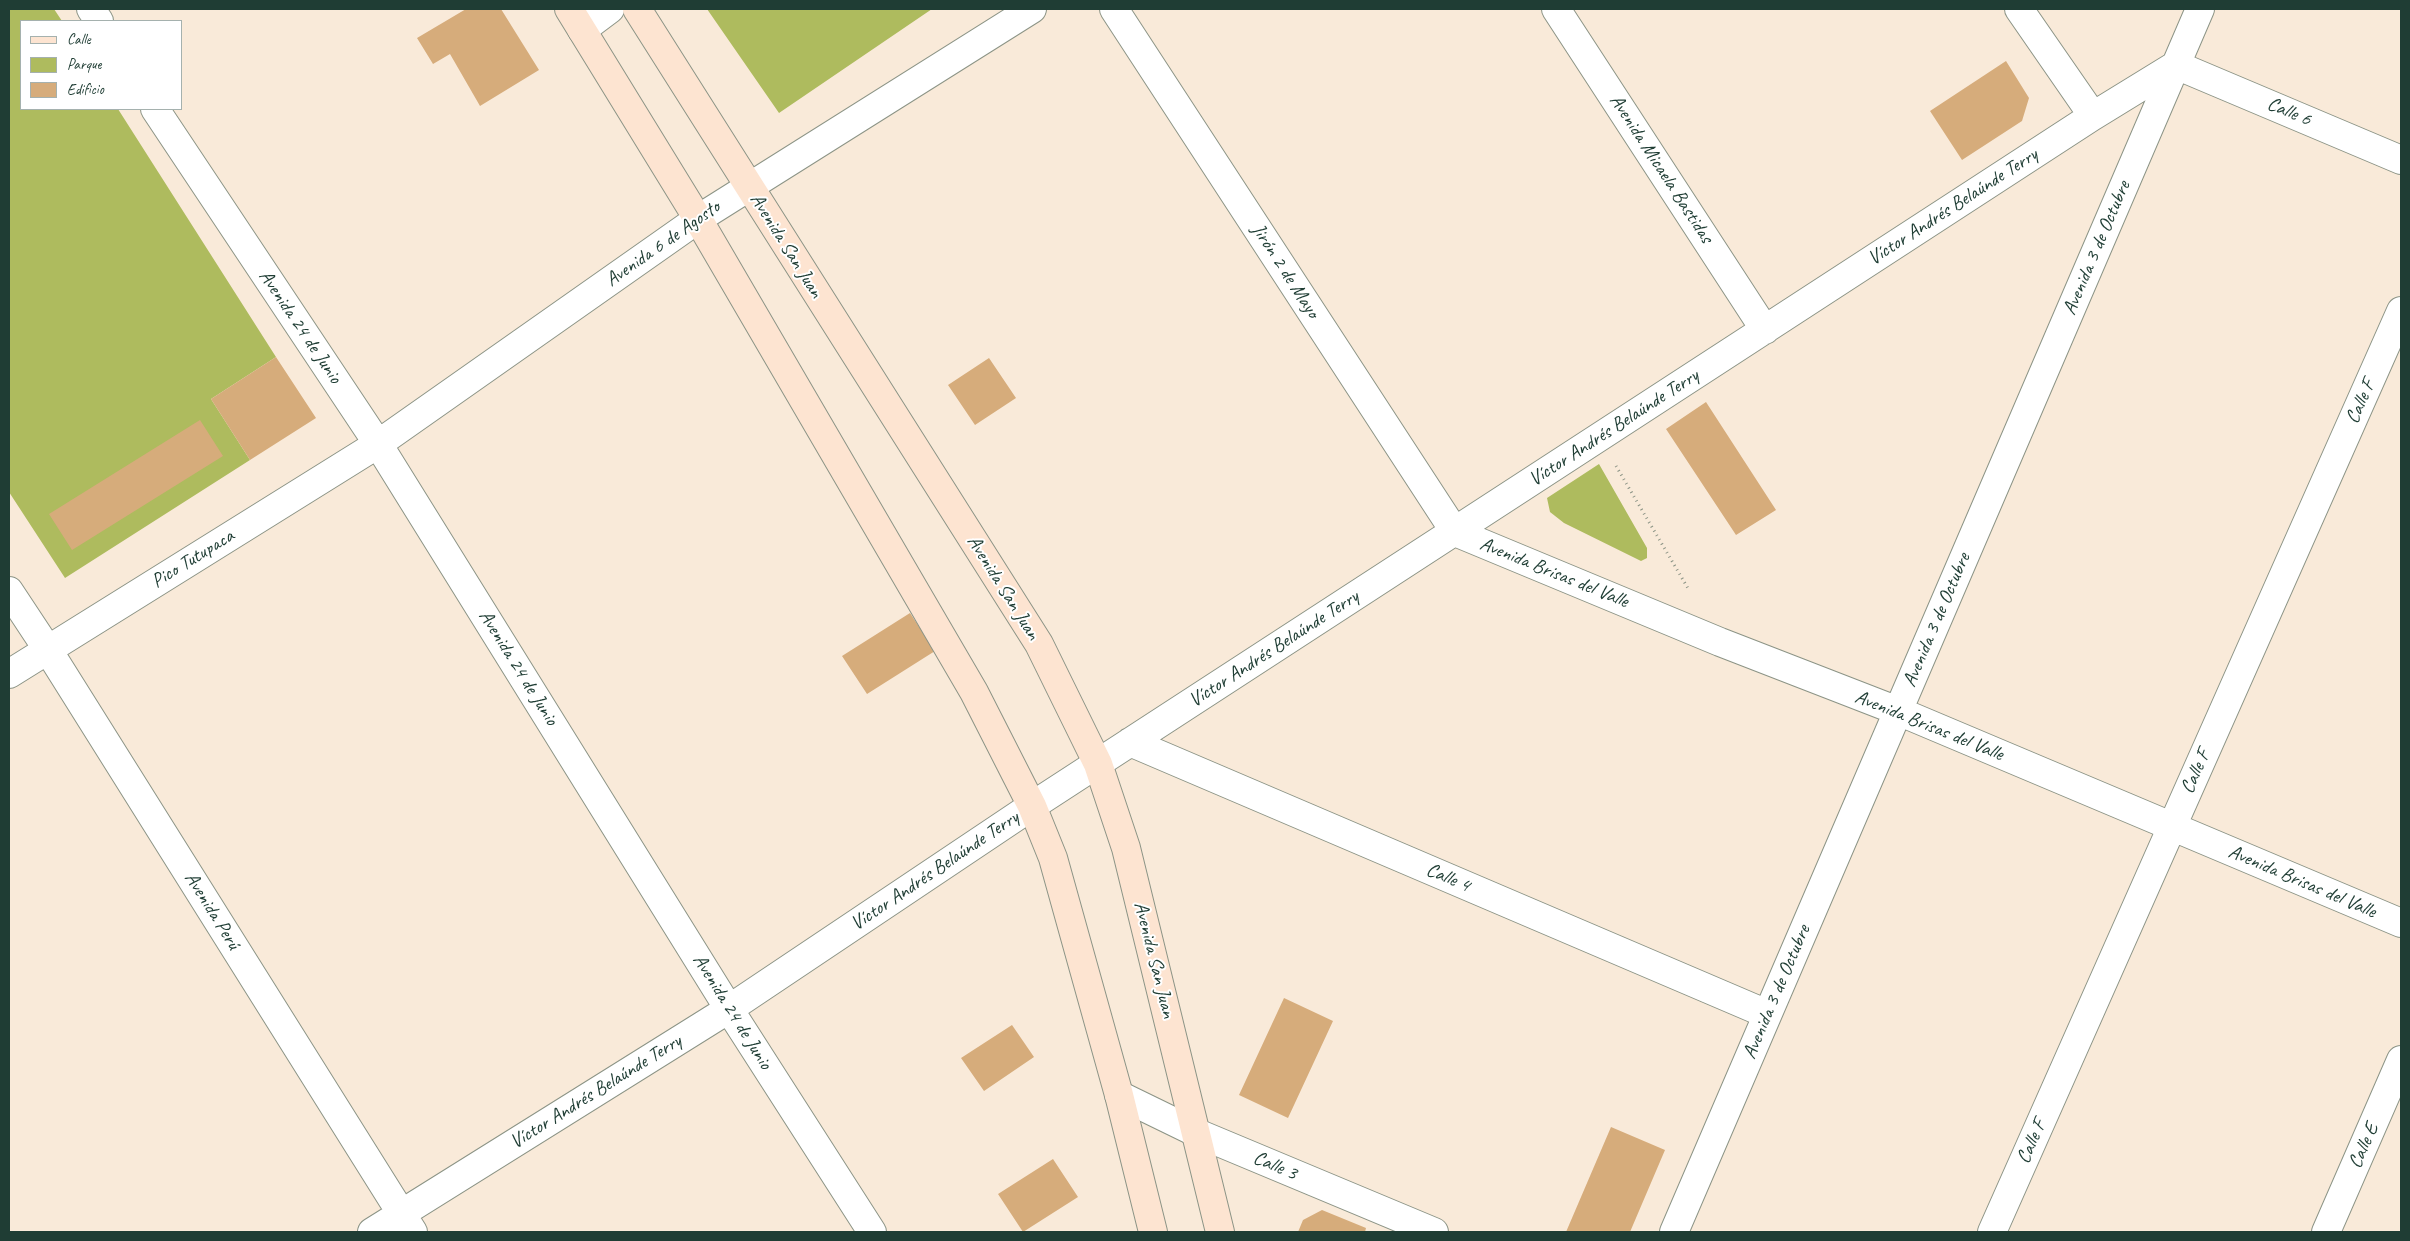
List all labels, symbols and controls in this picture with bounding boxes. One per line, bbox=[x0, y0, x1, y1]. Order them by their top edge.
legend bbox=[20, 20, 182, 110]
text: Calle bbox=[67, 30, 91, 49]
text: Parque bbox=[67, 55, 101, 74]
text: Edificio bbox=[67, 80, 104, 99]
street label: Avenida Micaela Bastidas bbox=[1604, 90, 1718, 248]
street label: Calle 6 bbox=[2263, 92, 2315, 132]
street label: Víctor Andrés Belaúnde Terry bbox=[1864, 143, 2042, 271]
street label: Avenida 3 de Octubre bbox=[2058, 177, 2136, 319]
street label: Avenida San Juan bbox=[744, 189, 828, 303]
street label: Avenida 6 de Agosto bbox=[601, 196, 725, 292]
street label: Jirón 2 de Mayo bbox=[1246, 219, 1324, 323]
street label: Avenida 24 de Junio bbox=[253, 266, 347, 388]
street label: Víctor Andrés Belaúnde Terry bbox=[1525, 364, 1703, 492]
street label: Calle F bbox=[2341, 376, 2381, 428]
street label: Pico Tutupaca bbox=[147, 524, 239, 594]
street label: Avenida San Juan bbox=[961, 531, 1045, 645]
street label: Avenida Brisas del Valle bbox=[1476, 532, 1632, 614]
street label: Avenida 3 de Octubre bbox=[1898, 549, 1976, 691]
street label: Víctor Andrés Belaúnde Terry bbox=[1185, 585, 1363, 713]
street label: Avenida 24 de Junio bbox=[473, 606, 563, 730]
street label: Avenida Brisas del Valle bbox=[1851, 685, 2007, 767]
street label: Calle F bbox=[2176, 746, 2216, 798]
street label: Víctor Andrés Belaúnde Terry bbox=[846, 806, 1024, 936]
street label: Avenida Brisas del Valle bbox=[2225, 840, 2379, 924]
street label: Calle 4 bbox=[1422, 858, 1474, 898]
street label: Avenida Perú bbox=[179, 868, 245, 954]
street label: Avenida San Juan bbox=[1128, 899, 1180, 1021]
street label: Avenida 3 de Octubre bbox=[1738, 921, 1816, 1063]
street label: Avenida 24 de Junio bbox=[687, 950, 777, 1074]
street label: Víctor Andrés Belaúnde Terry bbox=[506, 1029, 686, 1155]
street label: Calle F bbox=[2012, 1116, 2052, 1168]
street label: Calle E bbox=[2344, 1120, 2384, 1172]
street label: Calle 3 bbox=[1249, 1146, 1301, 1186]

